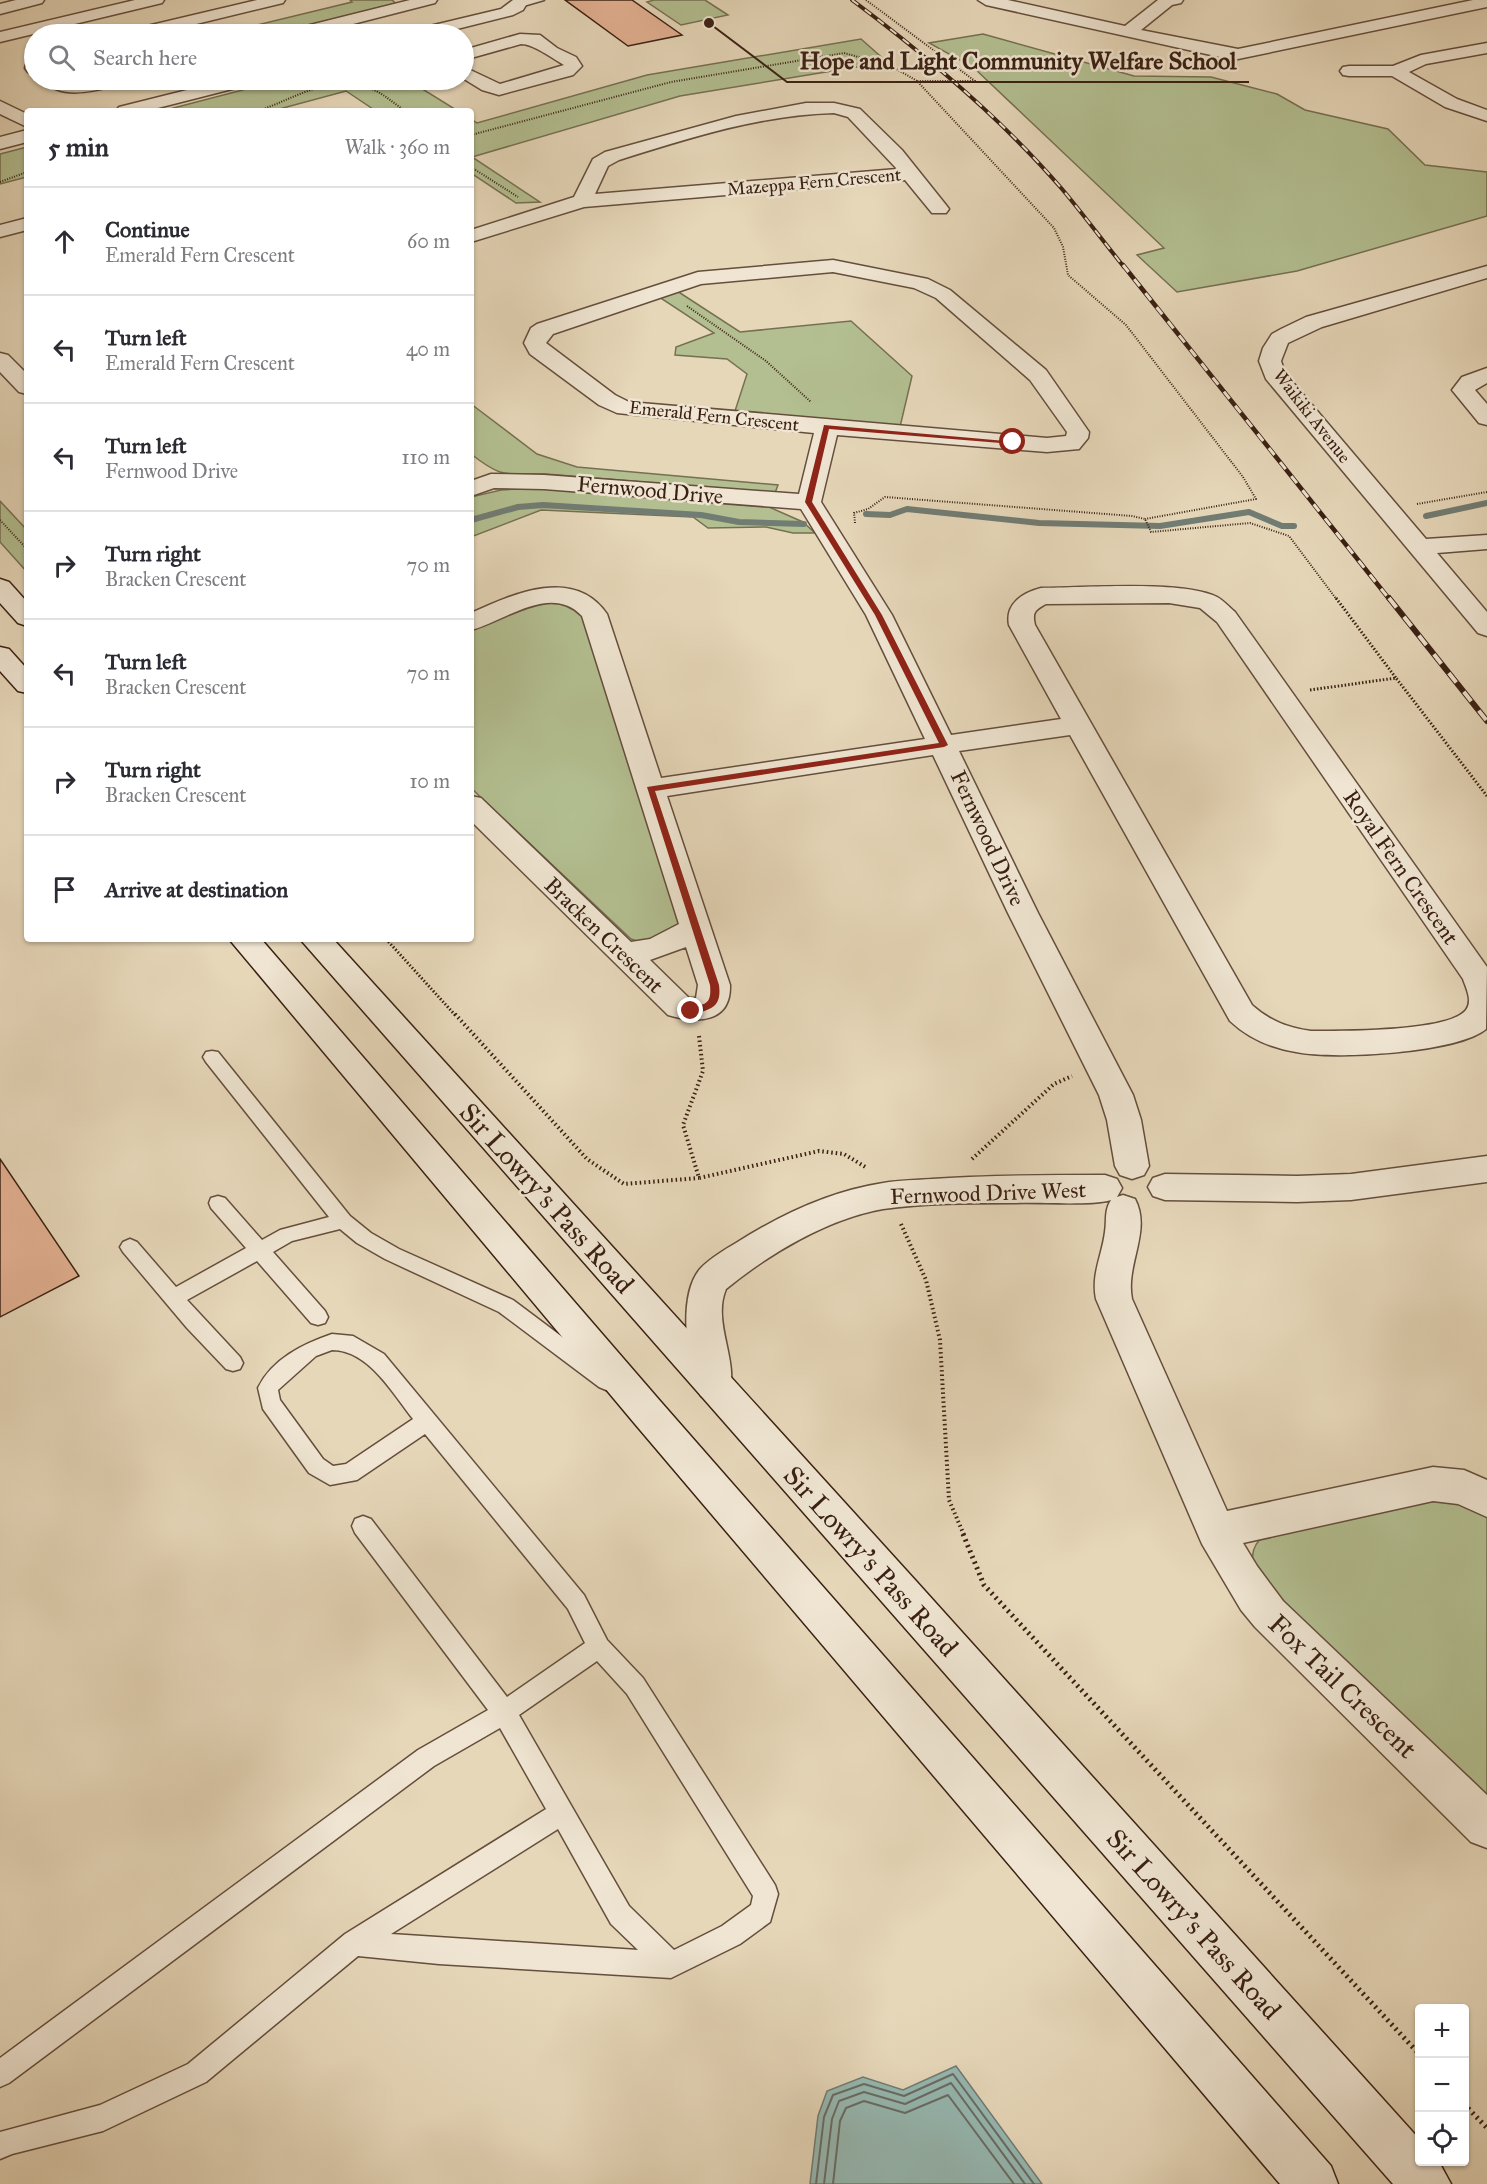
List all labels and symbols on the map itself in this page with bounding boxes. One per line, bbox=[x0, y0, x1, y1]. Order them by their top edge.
callout: Hope and Light Community Welfare School bbox=[787, 40, 1249, 82]
text: Hope and Light Community Welfare School bbox=[799, 46, 1237, 76]
street label: Mazeppa Fern Crescent bbox=[726, 163, 903, 201]
street label: Waikiki Avenue bbox=[1268, 365, 1356, 467]
street label: Emerald Fern Crescent bbox=[628, 396, 801, 436]
route start bbox=[999, 428, 1025, 454]
street label: Fernwood Drive bbox=[576, 470, 724, 510]
street label: Fernwood Drive bbox=[945, 766, 1031, 910]
street label: Royal Fern Crescent bbox=[1338, 784, 1465, 950]
street label: Bracken Crescent bbox=[539, 871, 669, 999]
route end bbox=[677, 997, 703, 1023]
street label: Sir Lowry's Pass Road bbox=[453, 1096, 642, 1300]
street label: Fernwood Drive West bbox=[890, 1176, 1087, 1210]
street label: Sir Lowry's Pass Road bbox=[777, 1459, 966, 1663]
street label: Fox Tail Crescent bbox=[1262, 1607, 1424, 1765]
street label: Sir Lowry's Pass Road bbox=[1100, 1822, 1289, 2026]

